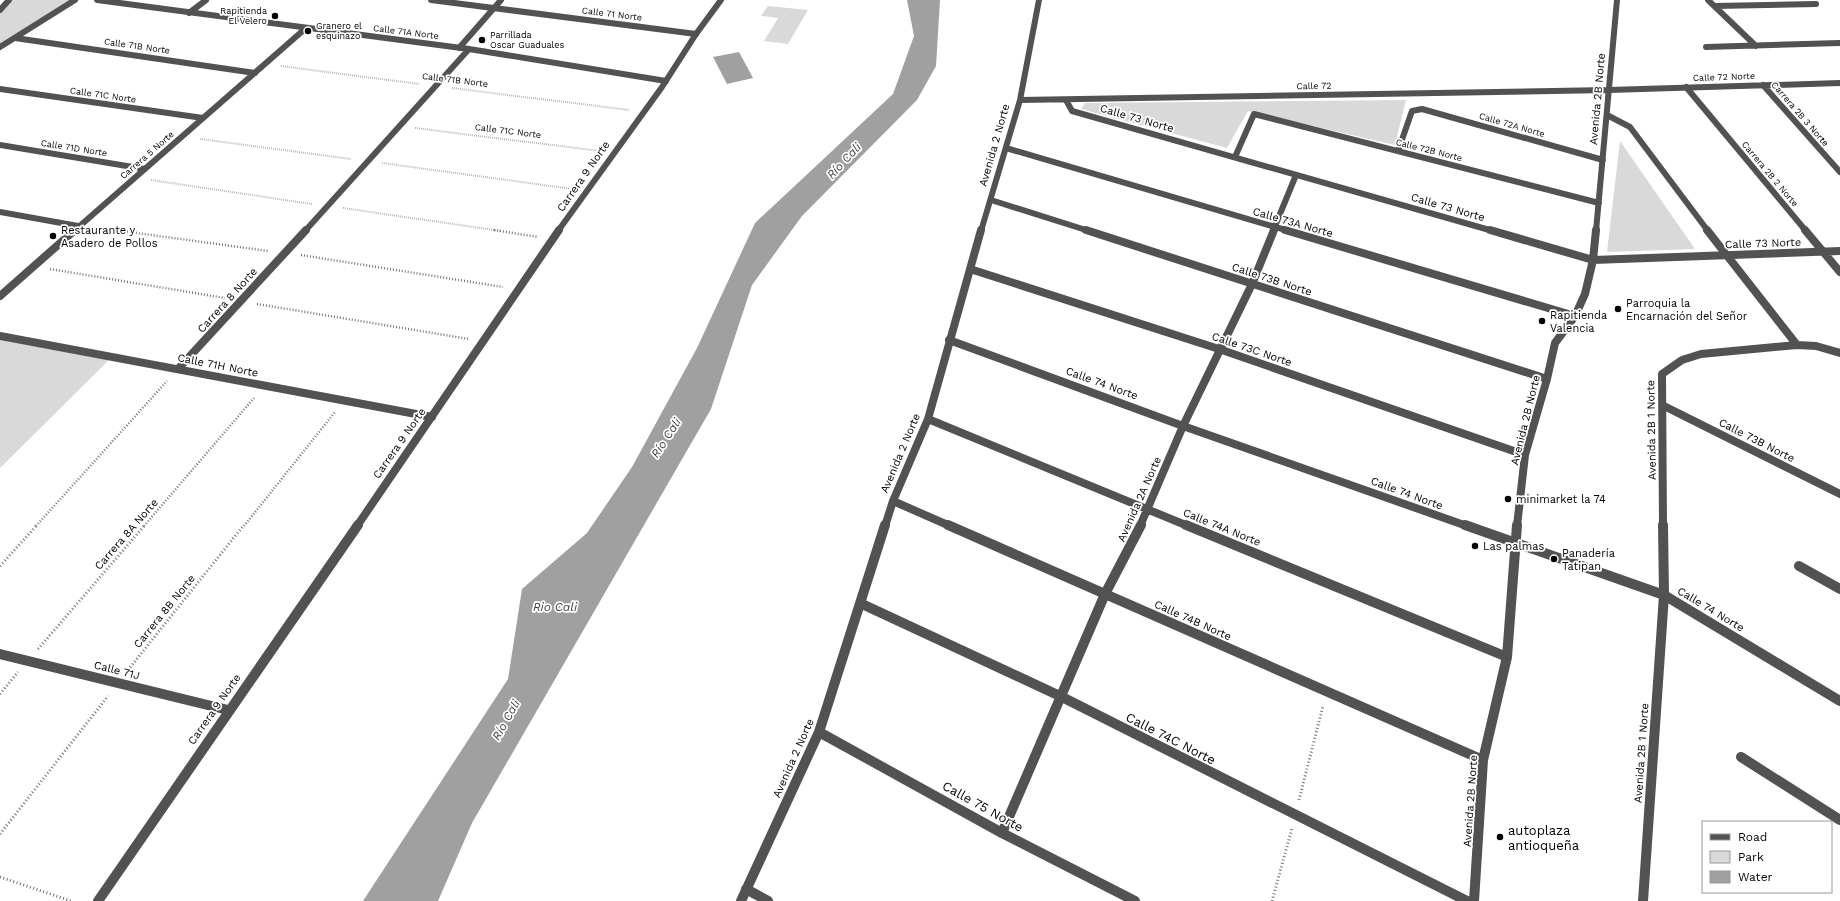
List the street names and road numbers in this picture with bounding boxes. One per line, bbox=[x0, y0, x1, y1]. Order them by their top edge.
street label: Calle 71 Norte bbox=[581, 5, 643, 23]
street label: Calle 71A Norte bbox=[373, 23, 439, 41]
street label: Calle 71B Norte bbox=[103, 36, 171, 56]
street label: Avenida 2B Norte bbox=[1587, 52, 1608, 146]
street label: Calle 71B Norte bbox=[421, 71, 489, 89]
street label: Calle 72 Norte bbox=[1693, 71, 1755, 83]
street label: Carrera 2B 3 Norte bbox=[1769, 80, 1831, 148]
street label: Calle 72 bbox=[1296, 81, 1332, 91]
street label: Calle 71C Norte bbox=[69, 85, 137, 105]
street label: Avenida 2 Norte bbox=[976, 102, 1012, 188]
street label: Calle 73 Norte bbox=[1098, 102, 1175, 135]
street label: Calle 72A Norte bbox=[1478, 111, 1546, 139]
street label: Calle 71C Norte bbox=[474, 122, 542, 140]
street label: Carrera 5 Norte bbox=[118, 129, 176, 181]
street label: Calle 72B Norte bbox=[1395, 137, 1463, 163]
street label: Calle 71D Norte bbox=[40, 138, 108, 158]
street label: Carrera 9 Norte bbox=[554, 138, 613, 214]
street label: Carrera 2B 2 Norte bbox=[1740, 139, 1800, 209]
street label: Calle 73 Norte bbox=[1409, 191, 1486, 224]
street label: Calle 73A Norte bbox=[1251, 205, 1335, 240]
street label: Calle 73 Norte bbox=[1725, 236, 1801, 251]
street label: Calle 73B Norte bbox=[1230, 260, 1314, 299]
street label: Carrera 8 Norte bbox=[195, 265, 260, 336]
street label: Calle 73C Norte bbox=[1210, 330, 1294, 369]
street label: Calle 71H Norte bbox=[176, 351, 259, 380]
street label: Calle 74 Norte bbox=[1064, 364, 1140, 403]
street label: Avenida 2B Norte bbox=[1508, 374, 1543, 467]
street label: Avenida 2B 1 Norte bbox=[1644, 380, 1659, 480]
street label: Carrera 9 Norte bbox=[370, 405, 429, 481]
street label: Avenida 2 Norte bbox=[878, 411, 923, 495]
street label: Calle 73B Norte bbox=[1717, 416, 1797, 465]
street label: Avenida 2A Norte bbox=[1115, 455, 1164, 544]
street label: Calle 74 Norte bbox=[1369, 474, 1445, 513]
street label: Carrera 8A Norte bbox=[92, 496, 161, 573]
street label: Calle 74A Norte bbox=[1181, 506, 1263, 549]
street label: Carrera 8B Norte bbox=[131, 572, 198, 651]
street label: Calle 74 Norte bbox=[1675, 584, 1747, 635]
street label: Calle 74B Norte bbox=[1152, 598, 1233, 643]
street label: Calle 71J bbox=[93, 659, 141, 682]
street label: Carrera 9 Norte bbox=[185, 671, 244, 747]
street label: Avenida 2B 1 Norte bbox=[1632, 703, 1651, 803]
street label: Calle 74C Norte bbox=[1123, 709, 1218, 767]
street label: Avenida 2 Norte bbox=[770, 717, 817, 800]
street label: Avenida 2B Norte bbox=[1461, 755, 1480, 848]
street label: Calle 75 Norte bbox=[940, 778, 1026, 835]

